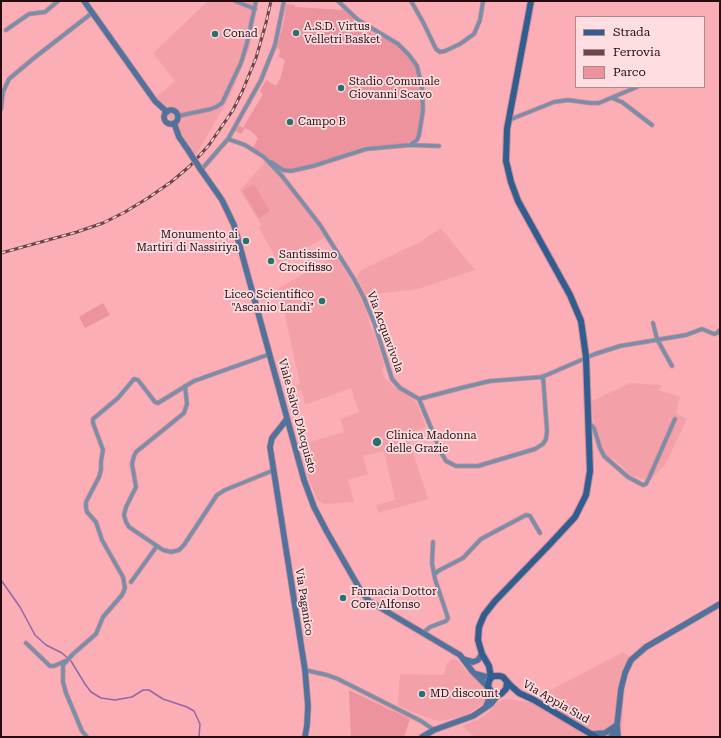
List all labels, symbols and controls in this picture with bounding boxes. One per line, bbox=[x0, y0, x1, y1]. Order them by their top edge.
legend bbox=[575, 16, 705, 88]
place label: A.S.D. Virtus Velletri Basket bbox=[304, 20, 380, 46]
text: Strada bbox=[613, 25, 650, 39]
place label: Conad bbox=[223, 27, 258, 41]
marker: A.S.D. Virtus Velletri Basket bbox=[291, 28, 301, 38]
marker: Conad bbox=[210, 29, 220, 39]
text: Ferrovia bbox=[613, 45, 660, 59]
text: Parco bbox=[613, 65, 646, 79]
place label: Stadio Comunale Giovanni Scavo bbox=[349, 75, 440, 101]
marker: Stadio Comunale Giovanni Scavo bbox=[336, 83, 346, 93]
place label: Campo B bbox=[298, 115, 346, 129]
marker: Campo B bbox=[285, 117, 295, 127]
place label: Monumento ai Martiri di Nassiriya bbox=[136, 228, 238, 254]
marker: Monumento ai Martiri di Nassiriya bbox=[241, 236, 251, 246]
place label: Santissimo Crocifisso bbox=[279, 248, 337, 274]
marker: Santissimo Crocifisso bbox=[266, 256, 276, 266]
place label: Liceo Scientifico "Ascanio Landi" bbox=[224, 288, 314, 314]
street label: Via Acquavivola bbox=[364, 290, 406, 374]
marker: Liceo Scientifico "Ascanio Landi" bbox=[317, 296, 327, 306]
street label: Viale Salvo D'Acquisto bbox=[275, 357, 319, 475]
place label: Clinica Madonna delle Grazie bbox=[386, 429, 476, 455]
marker: Clinica Madonna delle Grazie bbox=[371, 436, 383, 448]
street label: Via Paganico bbox=[292, 567, 316, 637]
place label: Farmacia Dottor Core Alfonso bbox=[351, 585, 437, 611]
marker: Farmacia Dottor Core Alfonso bbox=[338, 593, 348, 603]
street label: Via Appia Sud bbox=[520, 678, 592, 726]
place label: MD discount bbox=[430, 687, 499, 701]
marker: MD discount bbox=[417, 689, 427, 699]

